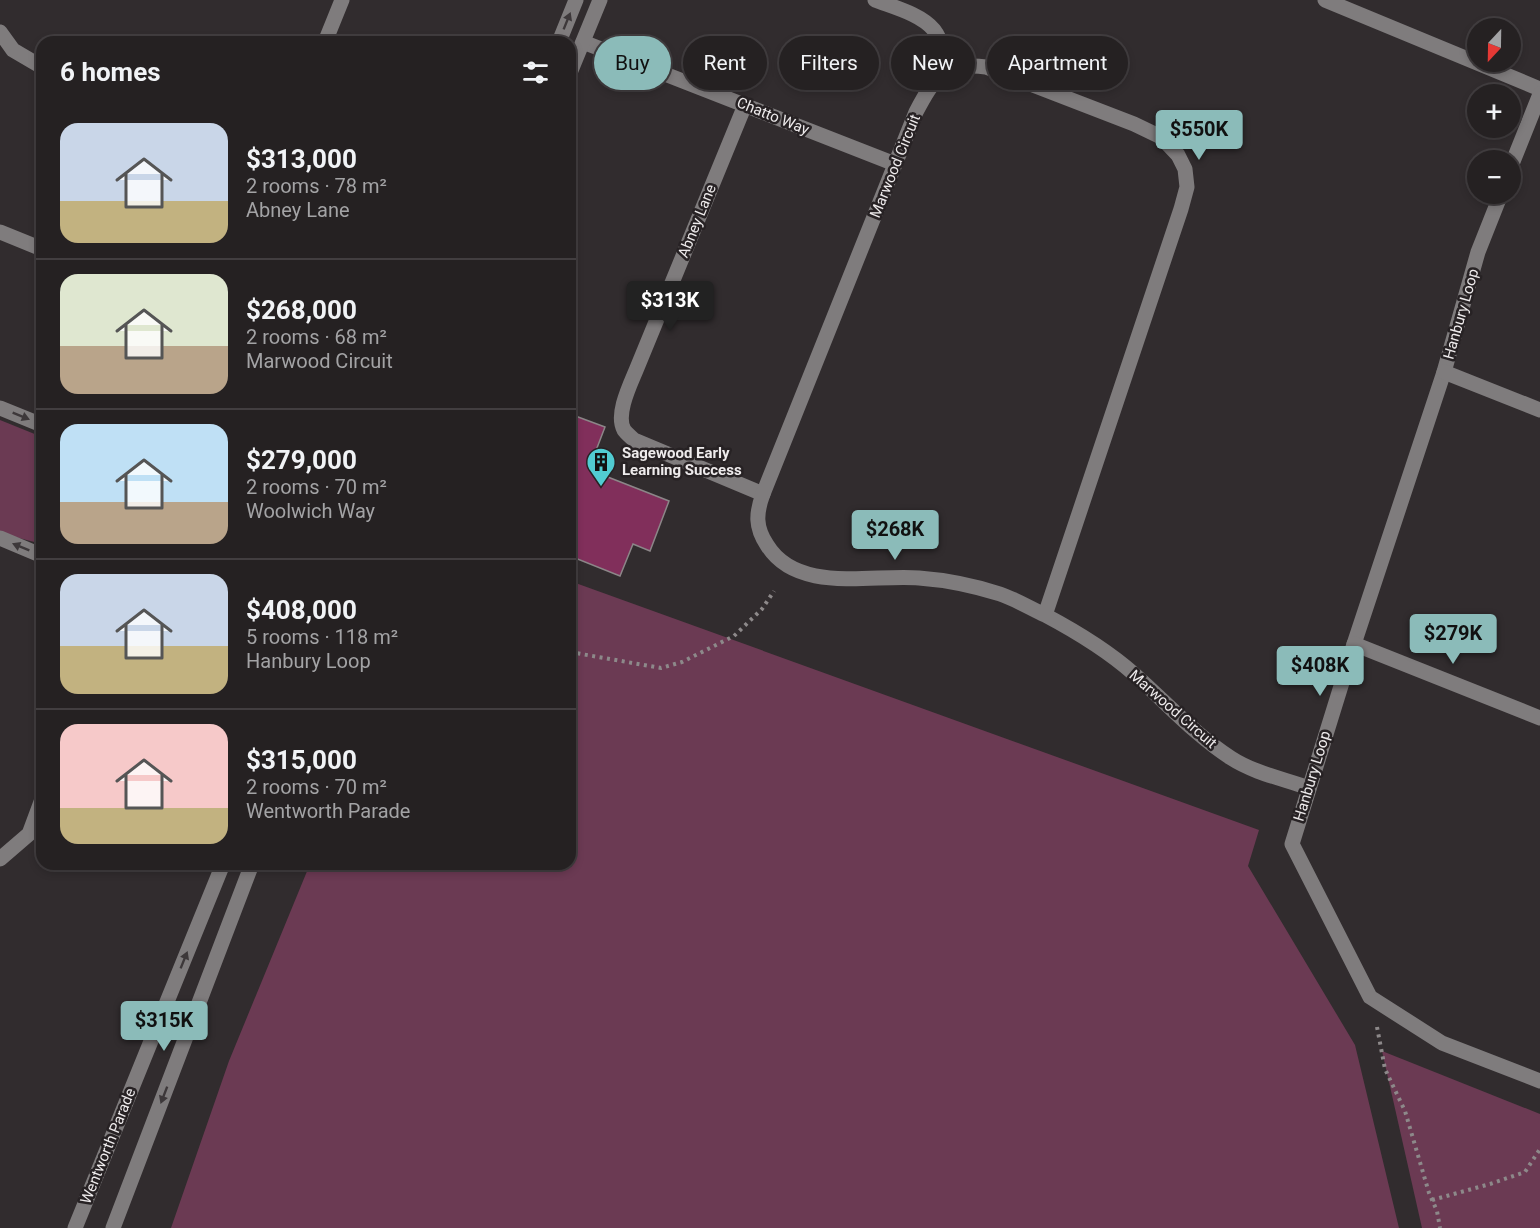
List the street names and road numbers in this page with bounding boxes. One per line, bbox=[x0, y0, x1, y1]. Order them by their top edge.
street label: Chatto Way bbox=[734, 93, 812, 139]
street label: Marwood Circuit bbox=[866, 112, 924, 220]
street label: Abney Lane bbox=[674, 182, 720, 260]
street label: Hanbury Loop bbox=[1439, 267, 1483, 361]
street label: Marwood Circuit bbox=[1126, 666, 1221, 752]
street label: Hanbury Loop bbox=[1290, 729, 1334, 823]
street label: Wentworth Parade bbox=[77, 1085, 139, 1207]

